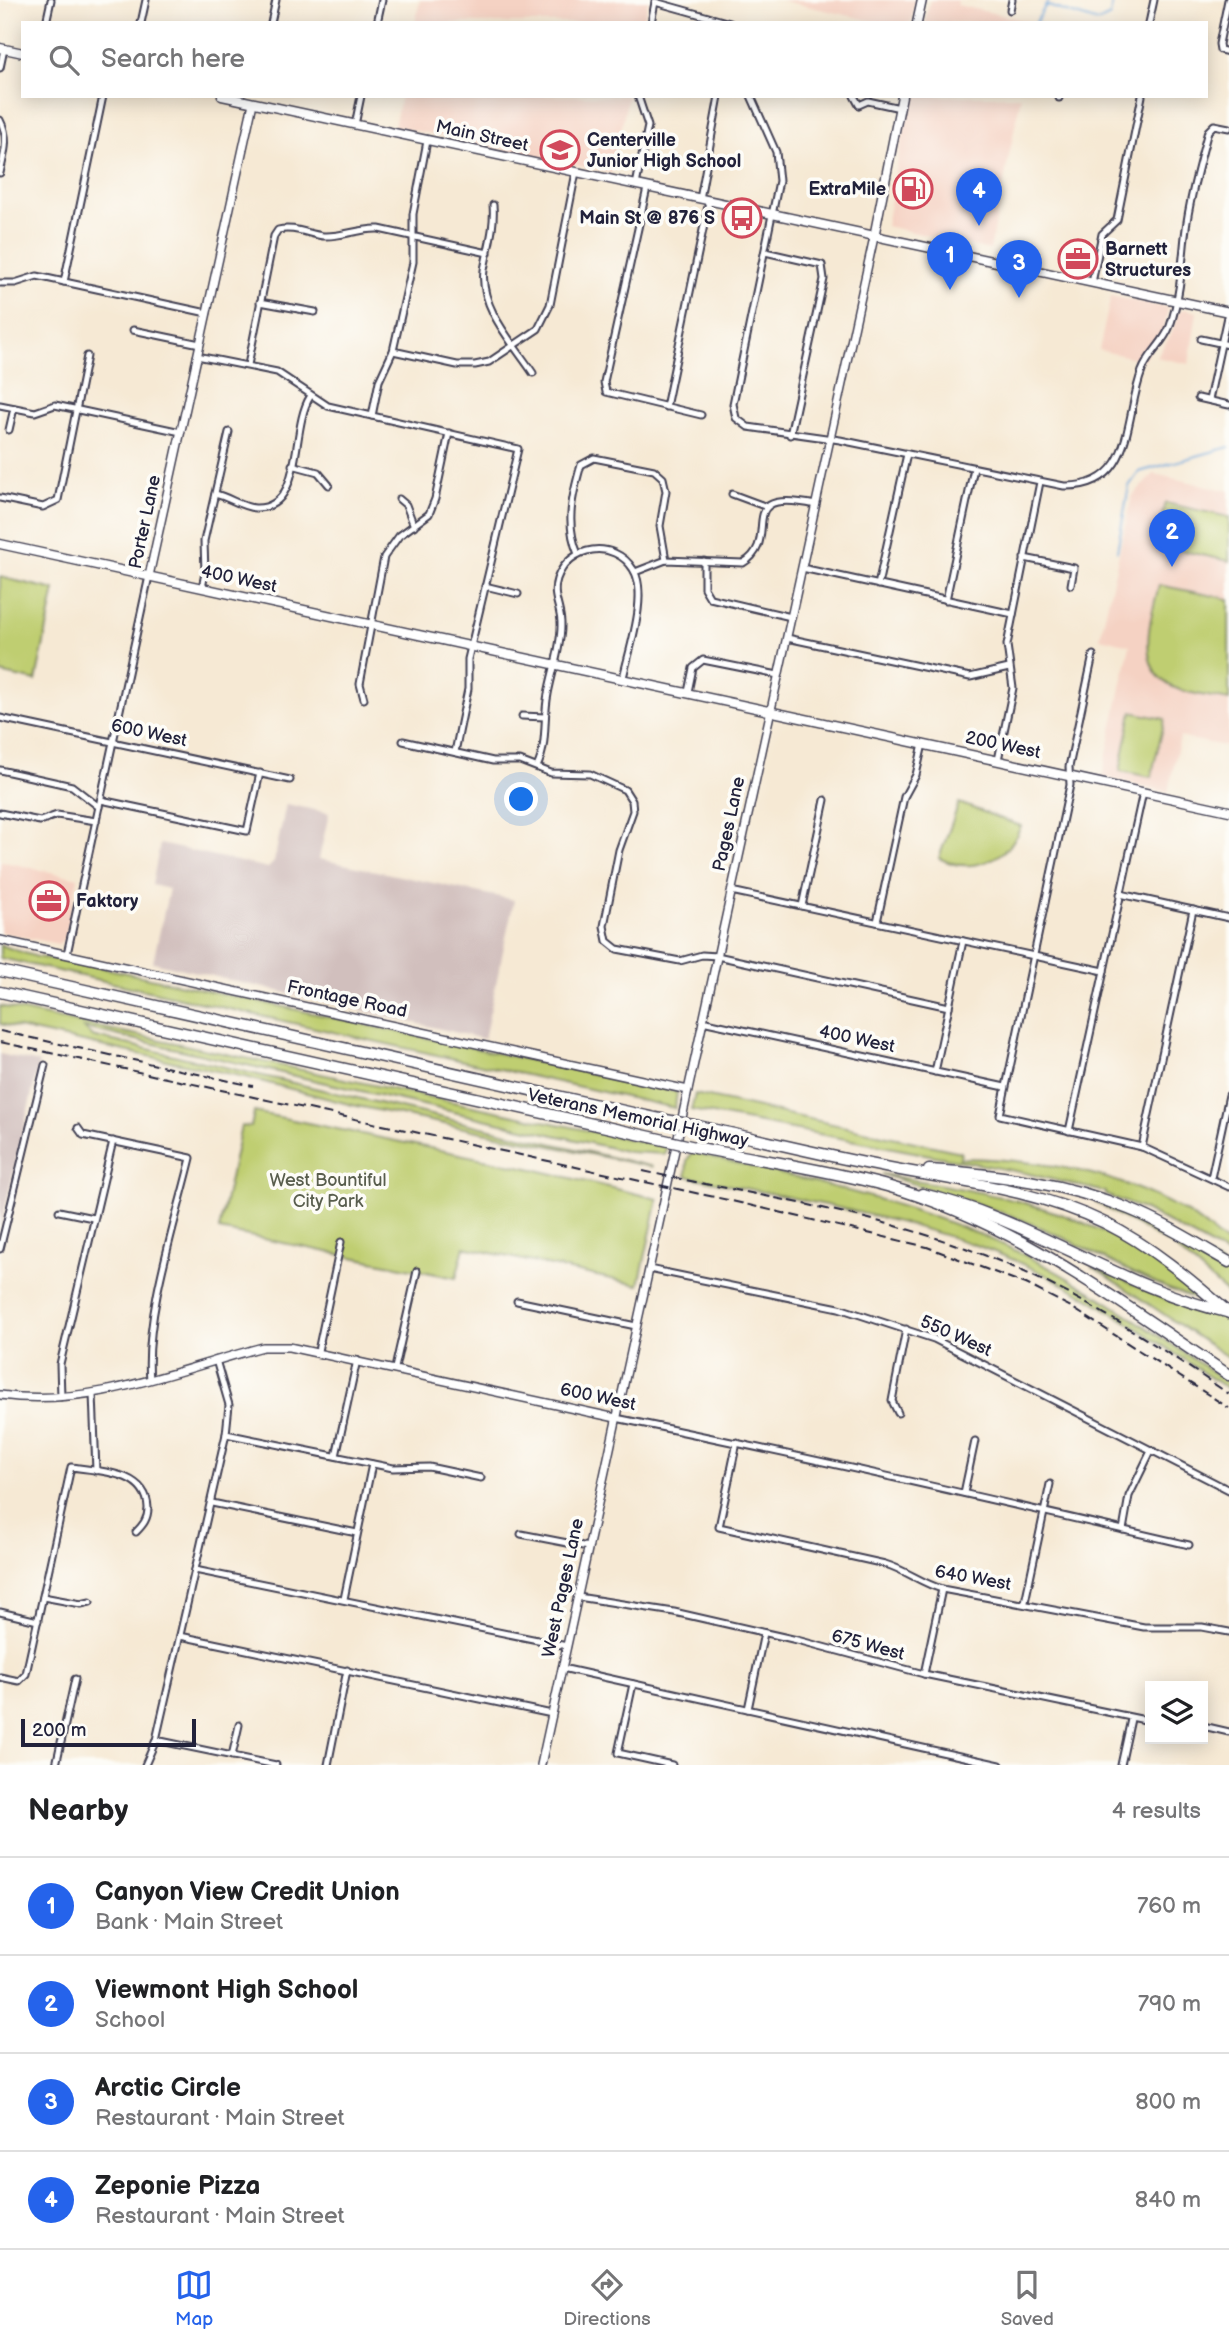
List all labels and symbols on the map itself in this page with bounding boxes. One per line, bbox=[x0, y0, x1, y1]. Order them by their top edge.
street label: Main Street bbox=[434, 116, 531, 156]
school or university icon: Centerville Junior High School bbox=[539, 129, 581, 171]
place label: Centerville Junior High School bbox=[587, 130, 741, 172]
fuel station icon: ExtraMile bbox=[892, 168, 934, 210]
pin: 4 bbox=[956, 168, 1002, 226]
place label: ExtraMile bbox=[808, 179, 886, 200]
bus stop icon: Main St @ 876 S bbox=[721, 197, 763, 239]
place label: Main St @ 876 S bbox=[579, 208, 715, 229]
pin: 1 bbox=[927, 232, 973, 290]
office icon: Barnett Structures bbox=[1057, 238, 1099, 280]
place label: Barnett Structures bbox=[1105, 239, 1191, 281]
pin: 3 bbox=[996, 240, 1042, 298]
street label: Porter Lane bbox=[125, 473, 165, 571]
pin: 2 bbox=[1149, 509, 1195, 567]
street label: 400 West bbox=[199, 561, 279, 597]
street label: 600 West bbox=[109, 715, 189, 751]
street label: 200 West bbox=[963, 727, 1043, 763]
street label: Pages Lane bbox=[709, 774, 749, 873]
your location bbox=[504, 782, 538, 816]
office icon: Faktory bbox=[28, 880, 70, 922]
place label: Faktory bbox=[76, 891, 139, 912]
street label: Frontage Road bbox=[285, 976, 409, 1022]
street label: 400 West bbox=[817, 1021, 897, 1057]
street label: Veterans Memorial Highway bbox=[526, 1084, 751, 1152]
park label: West Bountiful City Park bbox=[270, 1170, 386, 1212]
street label: 550 West bbox=[917, 1311, 995, 1361]
street label: 600 West bbox=[558, 1379, 638, 1415]
street label: West Pages Lane bbox=[538, 1516, 588, 1660]
street label: 640 West bbox=[933, 1561, 1013, 1595]
street label: 675 West bbox=[829, 1625, 907, 1665]
scale bar bbox=[21, 1716, 196, 1748]

